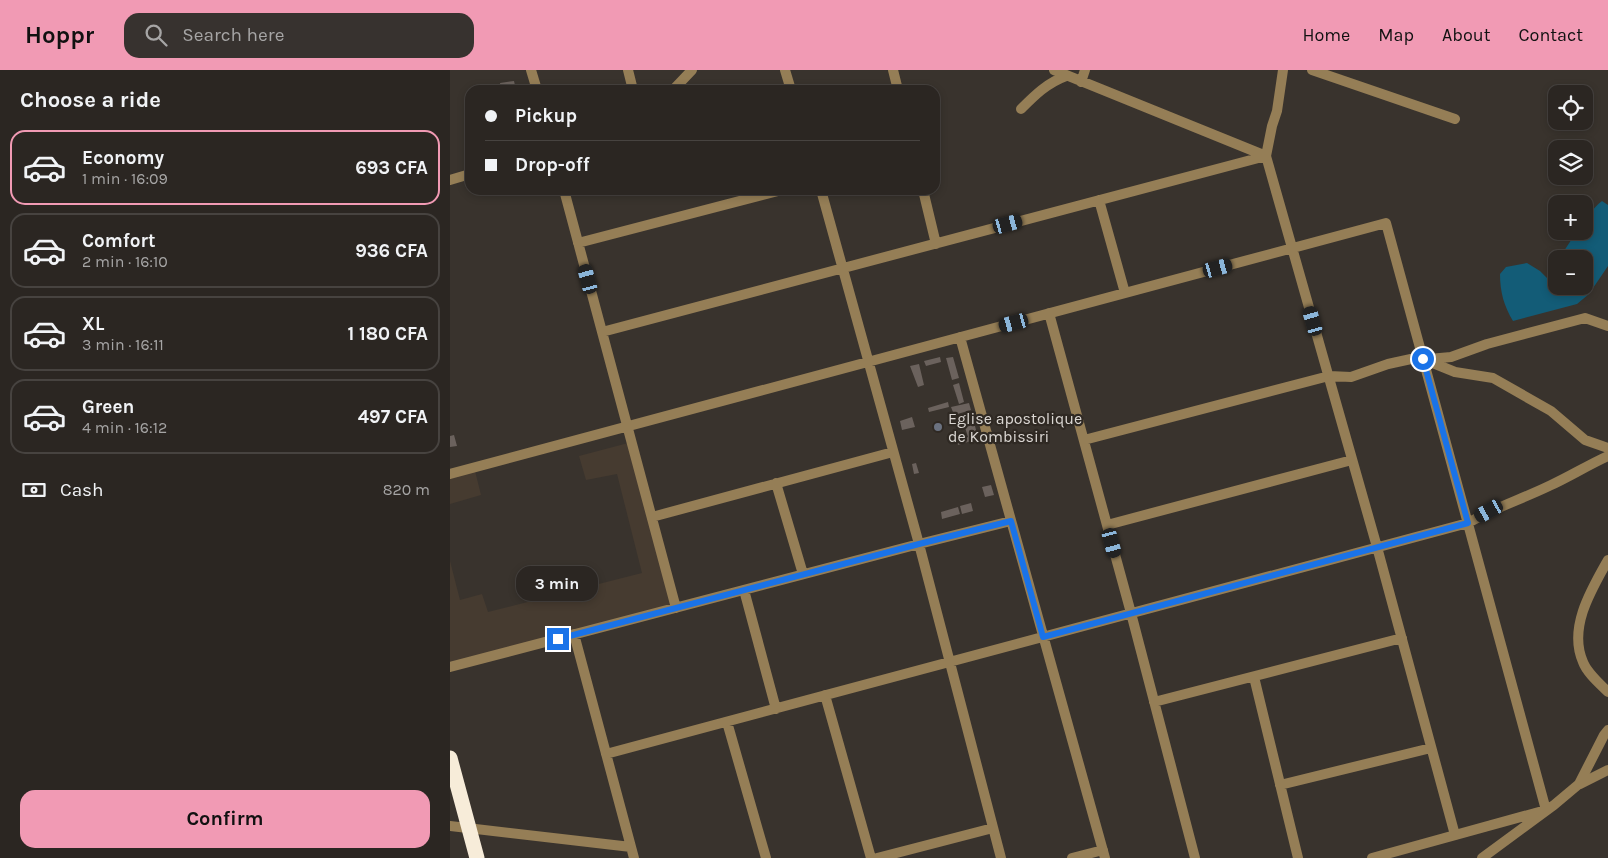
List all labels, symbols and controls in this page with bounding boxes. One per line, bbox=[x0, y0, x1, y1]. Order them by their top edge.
search box bbox=[124, 13, 474, 58]
text: Hoppr bbox=[25, 21, 94, 49]
icon: search bbox=[142, 21, 170, 49]
text: Search here bbox=[182, 24, 284, 46]
text: Home bbox=[1302, 24, 1350, 46]
text: Map bbox=[1378, 24, 1414, 46]
text: About bbox=[1442, 24, 1491, 46]
text: Contact bbox=[1519, 24, 1583, 46]
map controls bbox=[1548, 85, 1593, 295]
button: locate bbox=[1548, 85, 1593, 130]
text: Choose a ride bbox=[20, 87, 161, 113]
text: Pickup bbox=[515, 105, 577, 127]
button: layers bbox=[1548, 140, 1593, 185]
icon: car bbox=[22, 145, 67, 190]
text: Economy bbox=[82, 147, 164, 169]
text: Drop-off bbox=[515, 154, 590, 176]
text: 693 CFA bbox=[355, 157, 428, 179]
text: 1 min · 16:09 bbox=[82, 169, 168, 188]
button: + bbox=[1548, 195, 1593, 240]
car bbox=[991, 213, 1024, 235]
icon: car bbox=[22, 228, 67, 273]
text: Comfort bbox=[82, 230, 156, 252]
text: 936 CFA bbox=[355, 240, 428, 262]
button: − bbox=[1548, 250, 1593, 295]
text: 2 min · 16:10 bbox=[82, 252, 168, 271]
car bbox=[1201, 257, 1234, 279]
car bbox=[576, 263, 599, 295]
car bbox=[1301, 305, 1324, 337]
icon: car bbox=[22, 311, 67, 356]
car bbox=[997, 312, 1030, 334]
text: XL bbox=[82, 313, 104, 335]
text: 1 180 CFA bbox=[347, 323, 428, 345]
text: 3 min · 16:11 bbox=[82, 335, 164, 354]
route start bbox=[1412, 348, 1434, 370]
icon: car bbox=[22, 394, 67, 439]
text: Green bbox=[82, 396, 134, 418]
text: 497 CFA bbox=[358, 406, 428, 428]
place label: Eglise apostolique de Kombissiri bbox=[948, 409, 1082, 446]
text: 4 min · 16:12 bbox=[82, 418, 167, 437]
marker: Eglise apostolique de Kombissiri bbox=[932, 421, 944, 433]
icon: cash bbox=[20, 476, 48, 504]
text: Cash bbox=[60, 479, 104, 501]
text: 820 m bbox=[383, 480, 430, 499]
car bbox=[1472, 497, 1505, 525]
car bbox=[1100, 527, 1123, 559]
callout: 3 min bbox=[517, 566, 599, 602]
text: 3 min bbox=[535, 574, 579, 593]
route end bbox=[547, 628, 569, 650]
button: Confirm bbox=[20, 790, 430, 848]

